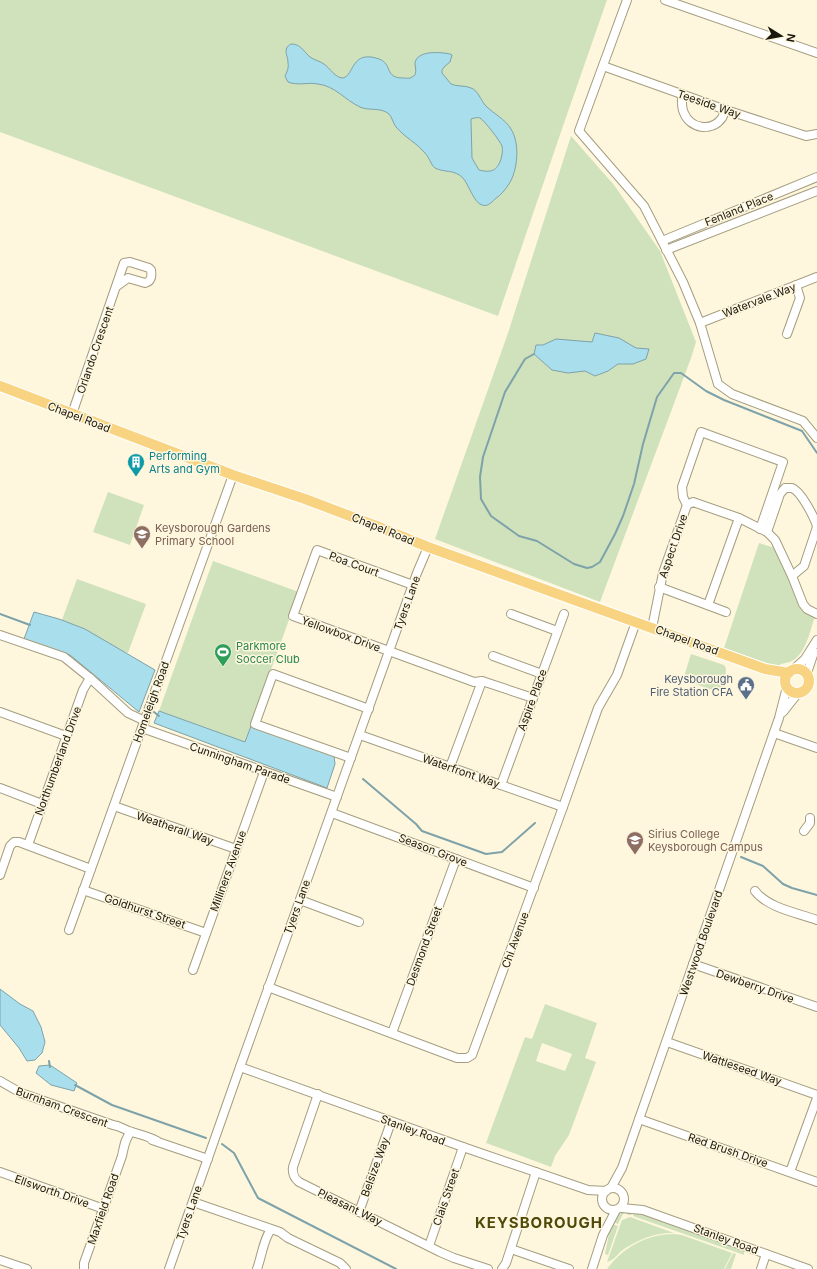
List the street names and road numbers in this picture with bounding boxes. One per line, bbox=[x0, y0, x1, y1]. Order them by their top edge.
street label: Teeside Way bbox=[675, 87, 743, 121]
street label: Fenland Place bbox=[703, 189, 775, 229]
street label: Watervale Way bbox=[720, 280, 798, 320]
street label: Orlando Crescent bbox=[73, 304, 117, 396]
street label: Chapel Road bbox=[46, 399, 112, 435]
street label: Chapel Road bbox=[350, 510, 416, 548]
street label: Aspect Drive bbox=[656, 512, 690, 580]
street label: Poa Court bbox=[327, 549, 381, 580]
street label: Tyers Lane bbox=[391, 574, 423, 632]
street label: Yellowbox Drive bbox=[299, 613, 383, 655]
street label: Chapel Road bbox=[654, 622, 720, 658]
street label: Homeleigh Road bbox=[130, 659, 172, 745]
street label: Aspire Place bbox=[514, 667, 550, 733]
street label: Northumberland Drive bbox=[32, 704, 84, 818]
street label: Cunningham Parade bbox=[188, 739, 292, 787]
street label: Waterfront Way bbox=[420, 751, 502, 791]
street label: Weatherall Way bbox=[135, 808, 215, 848]
street label: Milliners Avenue bbox=[207, 829, 249, 913]
street label: Season Grove bbox=[397, 830, 469, 870]
street label: Tyers Lane bbox=[281, 878, 313, 936]
street label: Westwood Boulevard bbox=[676, 889, 726, 997]
street label: Goldhurst Street bbox=[103, 891, 188, 932]
street label: Desmond Street bbox=[403, 904, 445, 988]
street label: Chi Avenue bbox=[498, 910, 532, 970]
street label: Dewberry Drive bbox=[714, 966, 796, 1006]
street label: Wattleseed Way bbox=[700, 1048, 784, 1088]
street label: Burnham Crescent bbox=[14, 1084, 110, 1130]
street label: Stanley Road bbox=[379, 1112, 447, 1148]
street label: Red Brush Drive bbox=[686, 1130, 770, 1170]
street label: Belsize Way bbox=[358, 1135, 392, 1199]
street label: Clais Street bbox=[430, 1166, 462, 1227]
street label: Maxfield Road bbox=[84, 1171, 122, 1247]
street label: Ellsworth Drive bbox=[13, 1172, 91, 1210]
street label: Tyers Lane bbox=[173, 1184, 205, 1242]
street label: Pleasant Way bbox=[315, 1185, 385, 1229]
street label: Stanley Road bbox=[692, 1221, 760, 1257]

